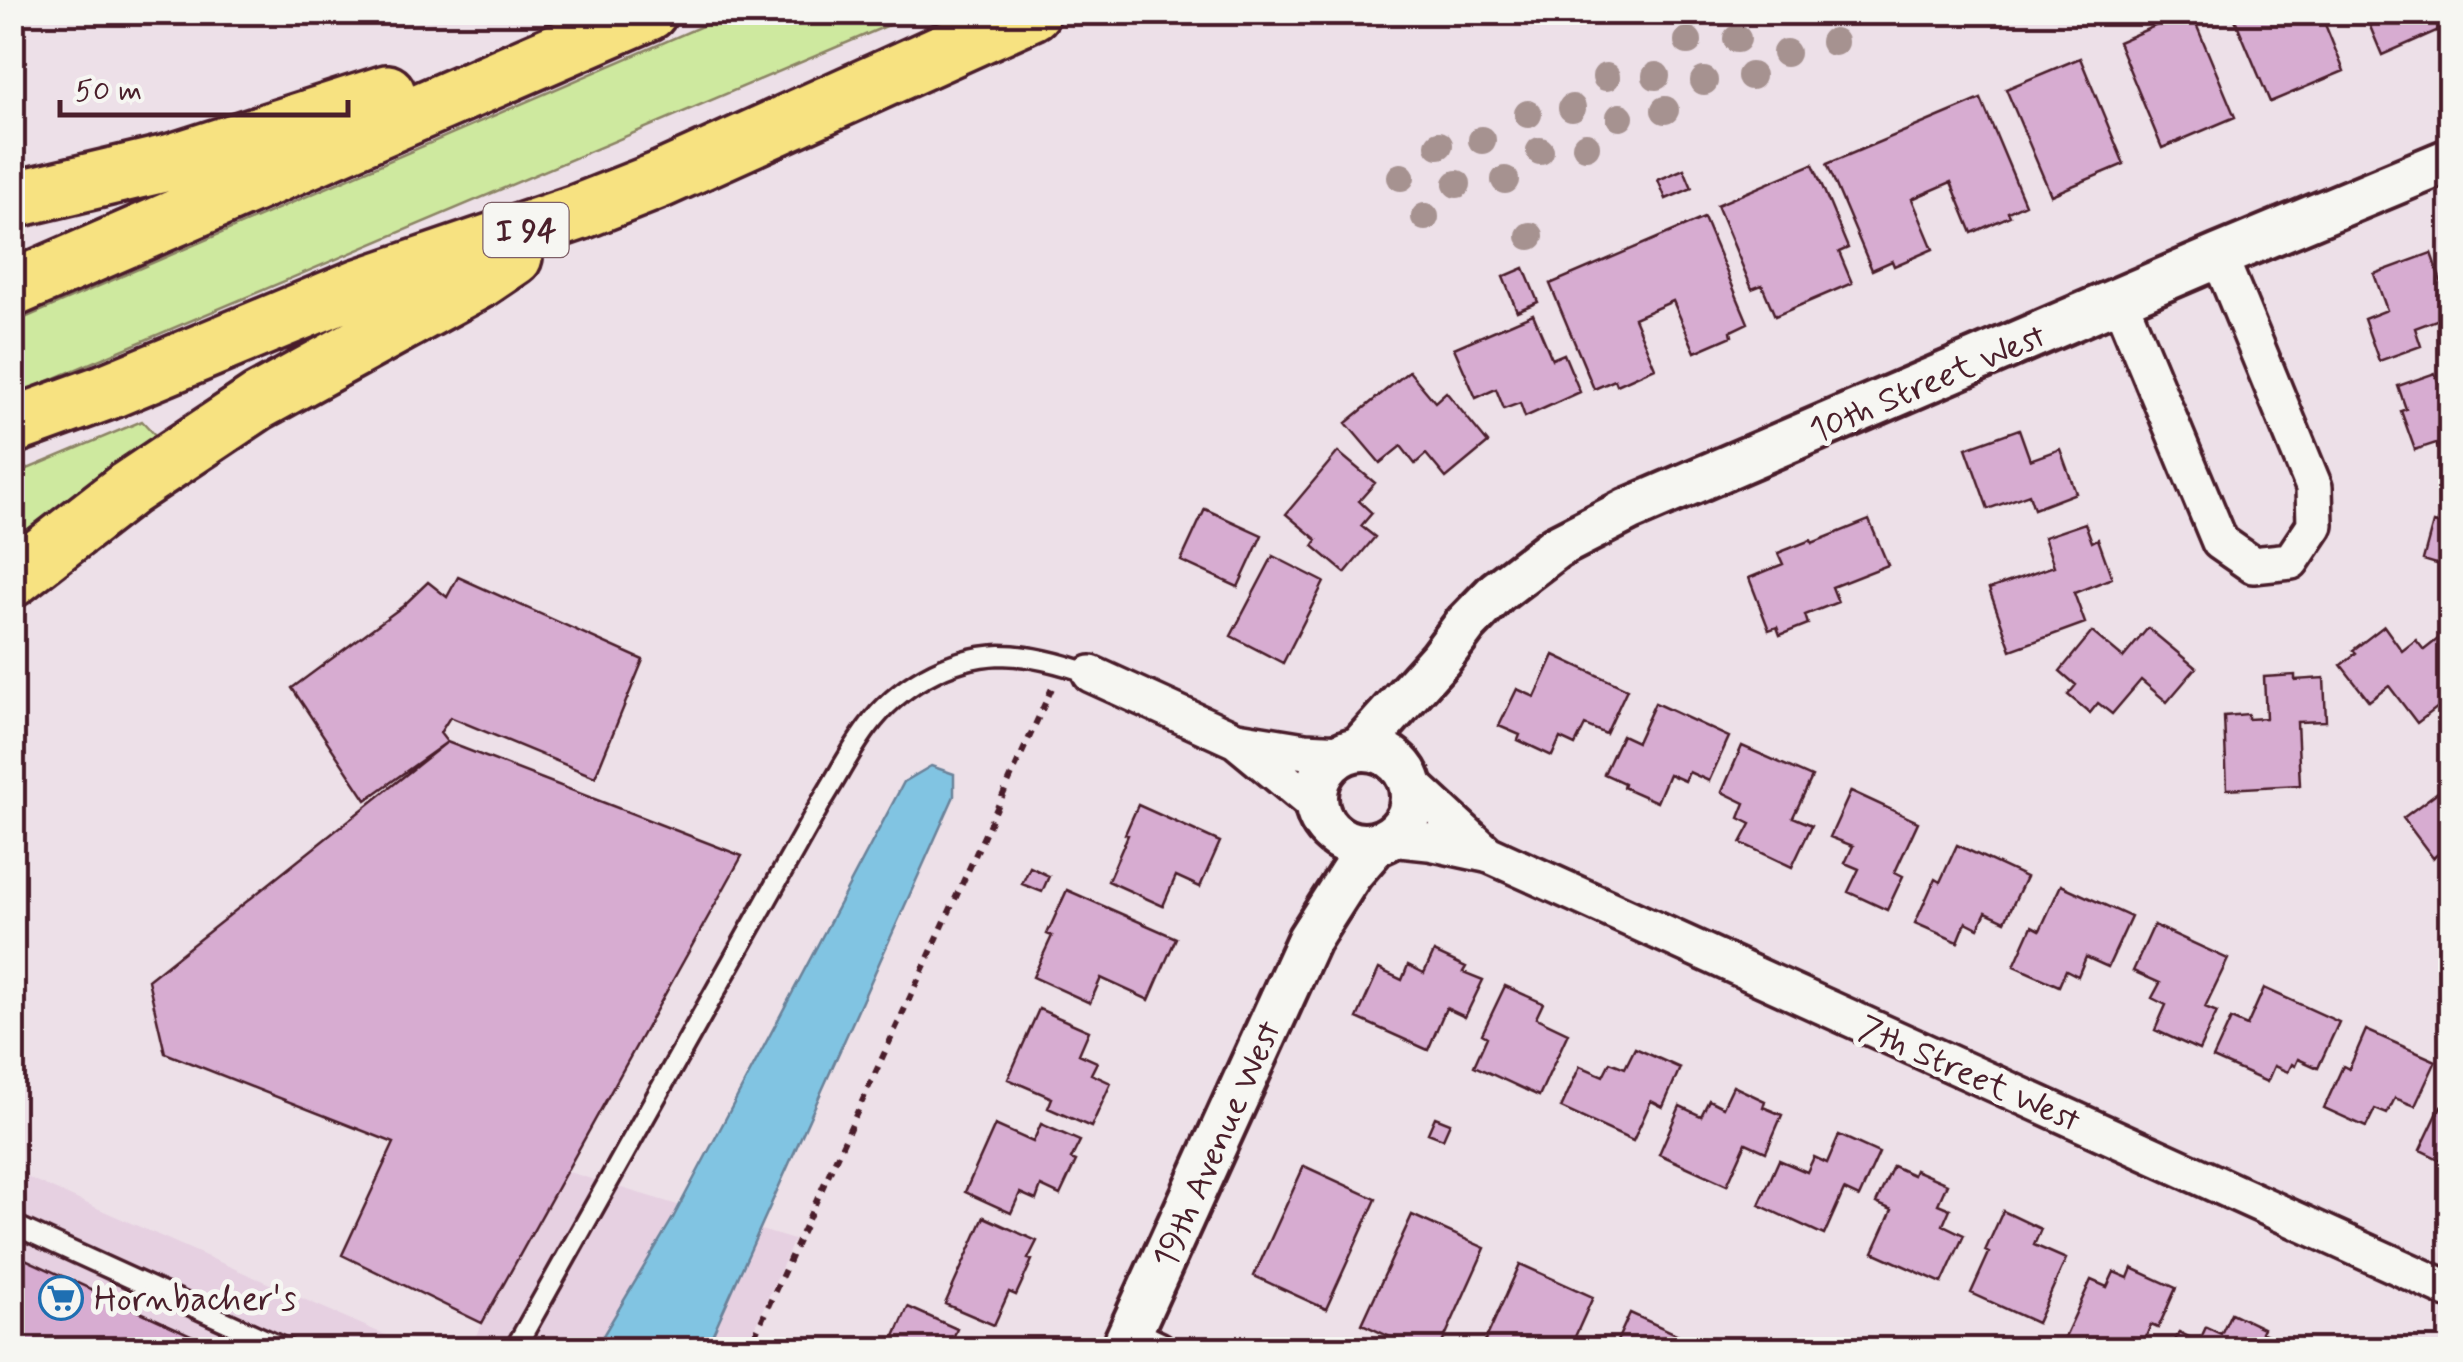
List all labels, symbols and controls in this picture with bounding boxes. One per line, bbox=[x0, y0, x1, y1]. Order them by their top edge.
scale bar bbox=[60, 55, 348, 117]
text: 50 m bbox=[75, 72, 142, 111]
road number: I 94 bbox=[484, 203, 568, 257]
street label: 10th Street West bbox=[1803, 313, 2053, 454]
street label: 7th Street West bbox=[1851, 1005, 2087, 1144]
street label: 19th Avenue West bbox=[1143, 1014, 1293, 1276]
supermarket icon: Hornbacher's bbox=[38, 1275, 84, 1321]
place label: Hornbacher's bbox=[94, 1277, 296, 1323]

